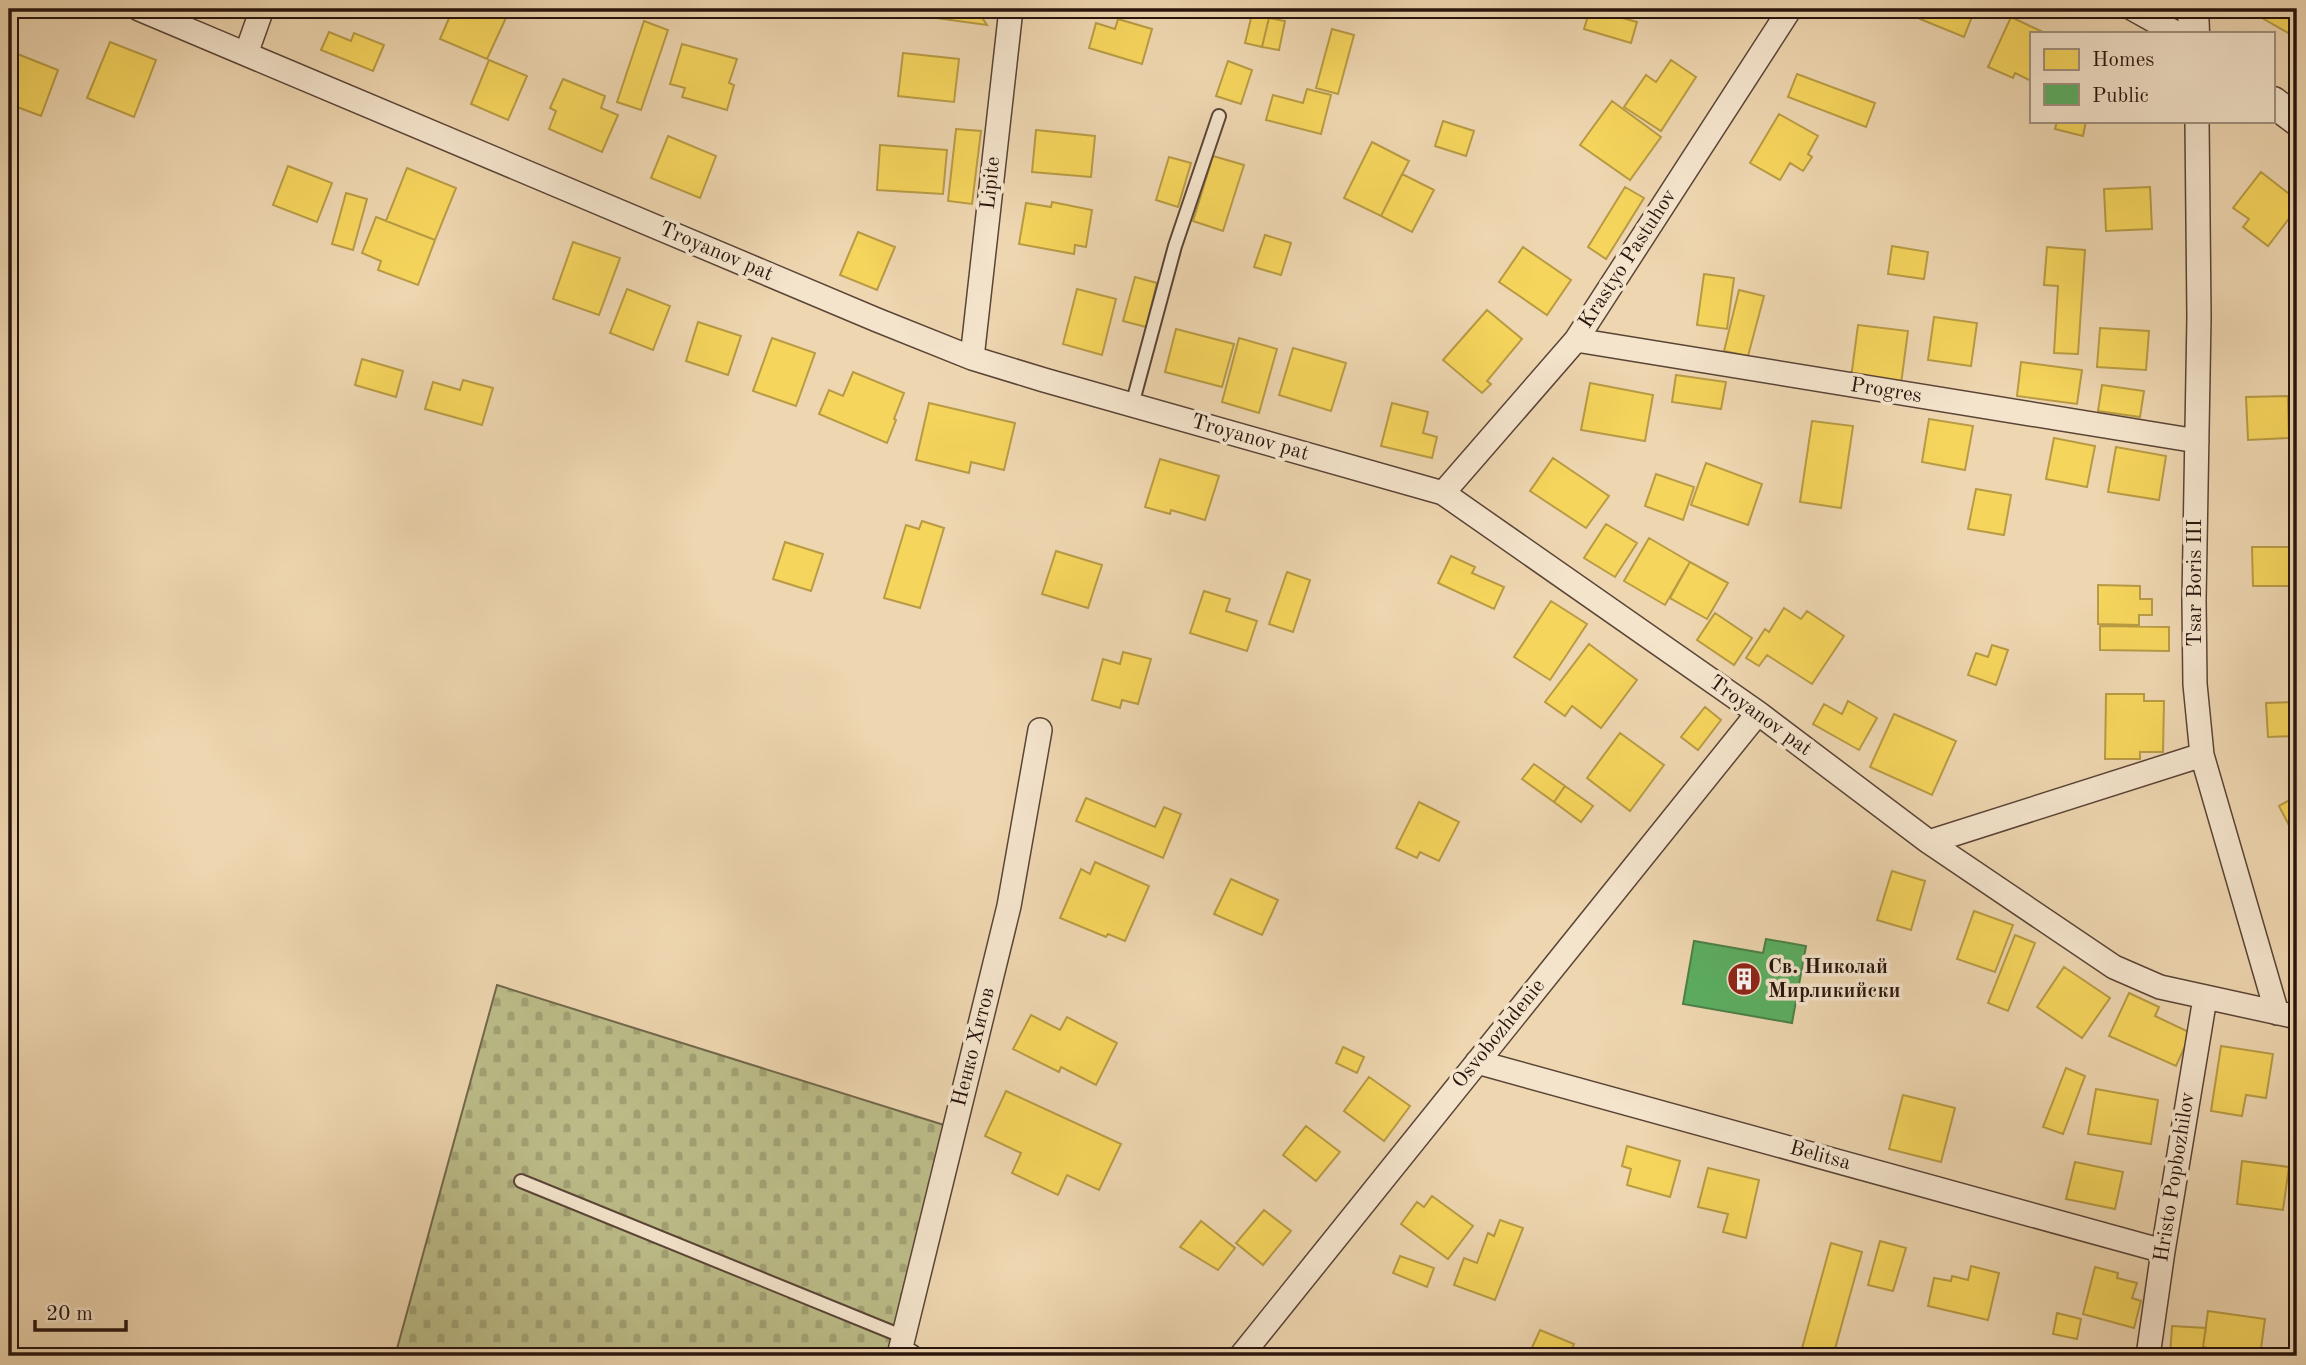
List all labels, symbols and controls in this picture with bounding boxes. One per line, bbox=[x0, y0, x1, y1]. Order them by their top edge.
legend bbox=[2030, 32, 2274, 122]
text: Homes bbox=[2092, 50, 2154, 71]
text: Public bbox=[2092, 86, 2149, 107]
street label: Lipite bbox=[978, 155, 1004, 211]
street label: Krastyo Pastuhov bbox=[1575, 186, 1681, 332]
street label: Troyanov pat bbox=[656, 219, 776, 285]
street label: Progres bbox=[1849, 375, 1923, 407]
street label: Troyanov pat bbox=[1189, 411, 1311, 465]
street label: Tsar Boris III bbox=[2185, 519, 2206, 647]
street label: Troyanov pat bbox=[1705, 672, 1815, 760]
place label: Св. Николай Мирликийски bbox=[1768, 957, 1900, 1002]
building icon: Св. Николай Мирликийски bbox=[1725, 960, 1763, 998]
street label: Osvobozhdenie bbox=[1449, 976, 1549, 1092]
street label: Ненко Хитов bbox=[949, 985, 999, 1109]
street label: Hristo Popbozhilov bbox=[2151, 1090, 2199, 1264]
street label: Belitsa bbox=[1787, 1138, 1853, 1174]
scale bar bbox=[35, 1288, 126, 1332]
text: 20 m bbox=[46, 1304, 93, 1325]

